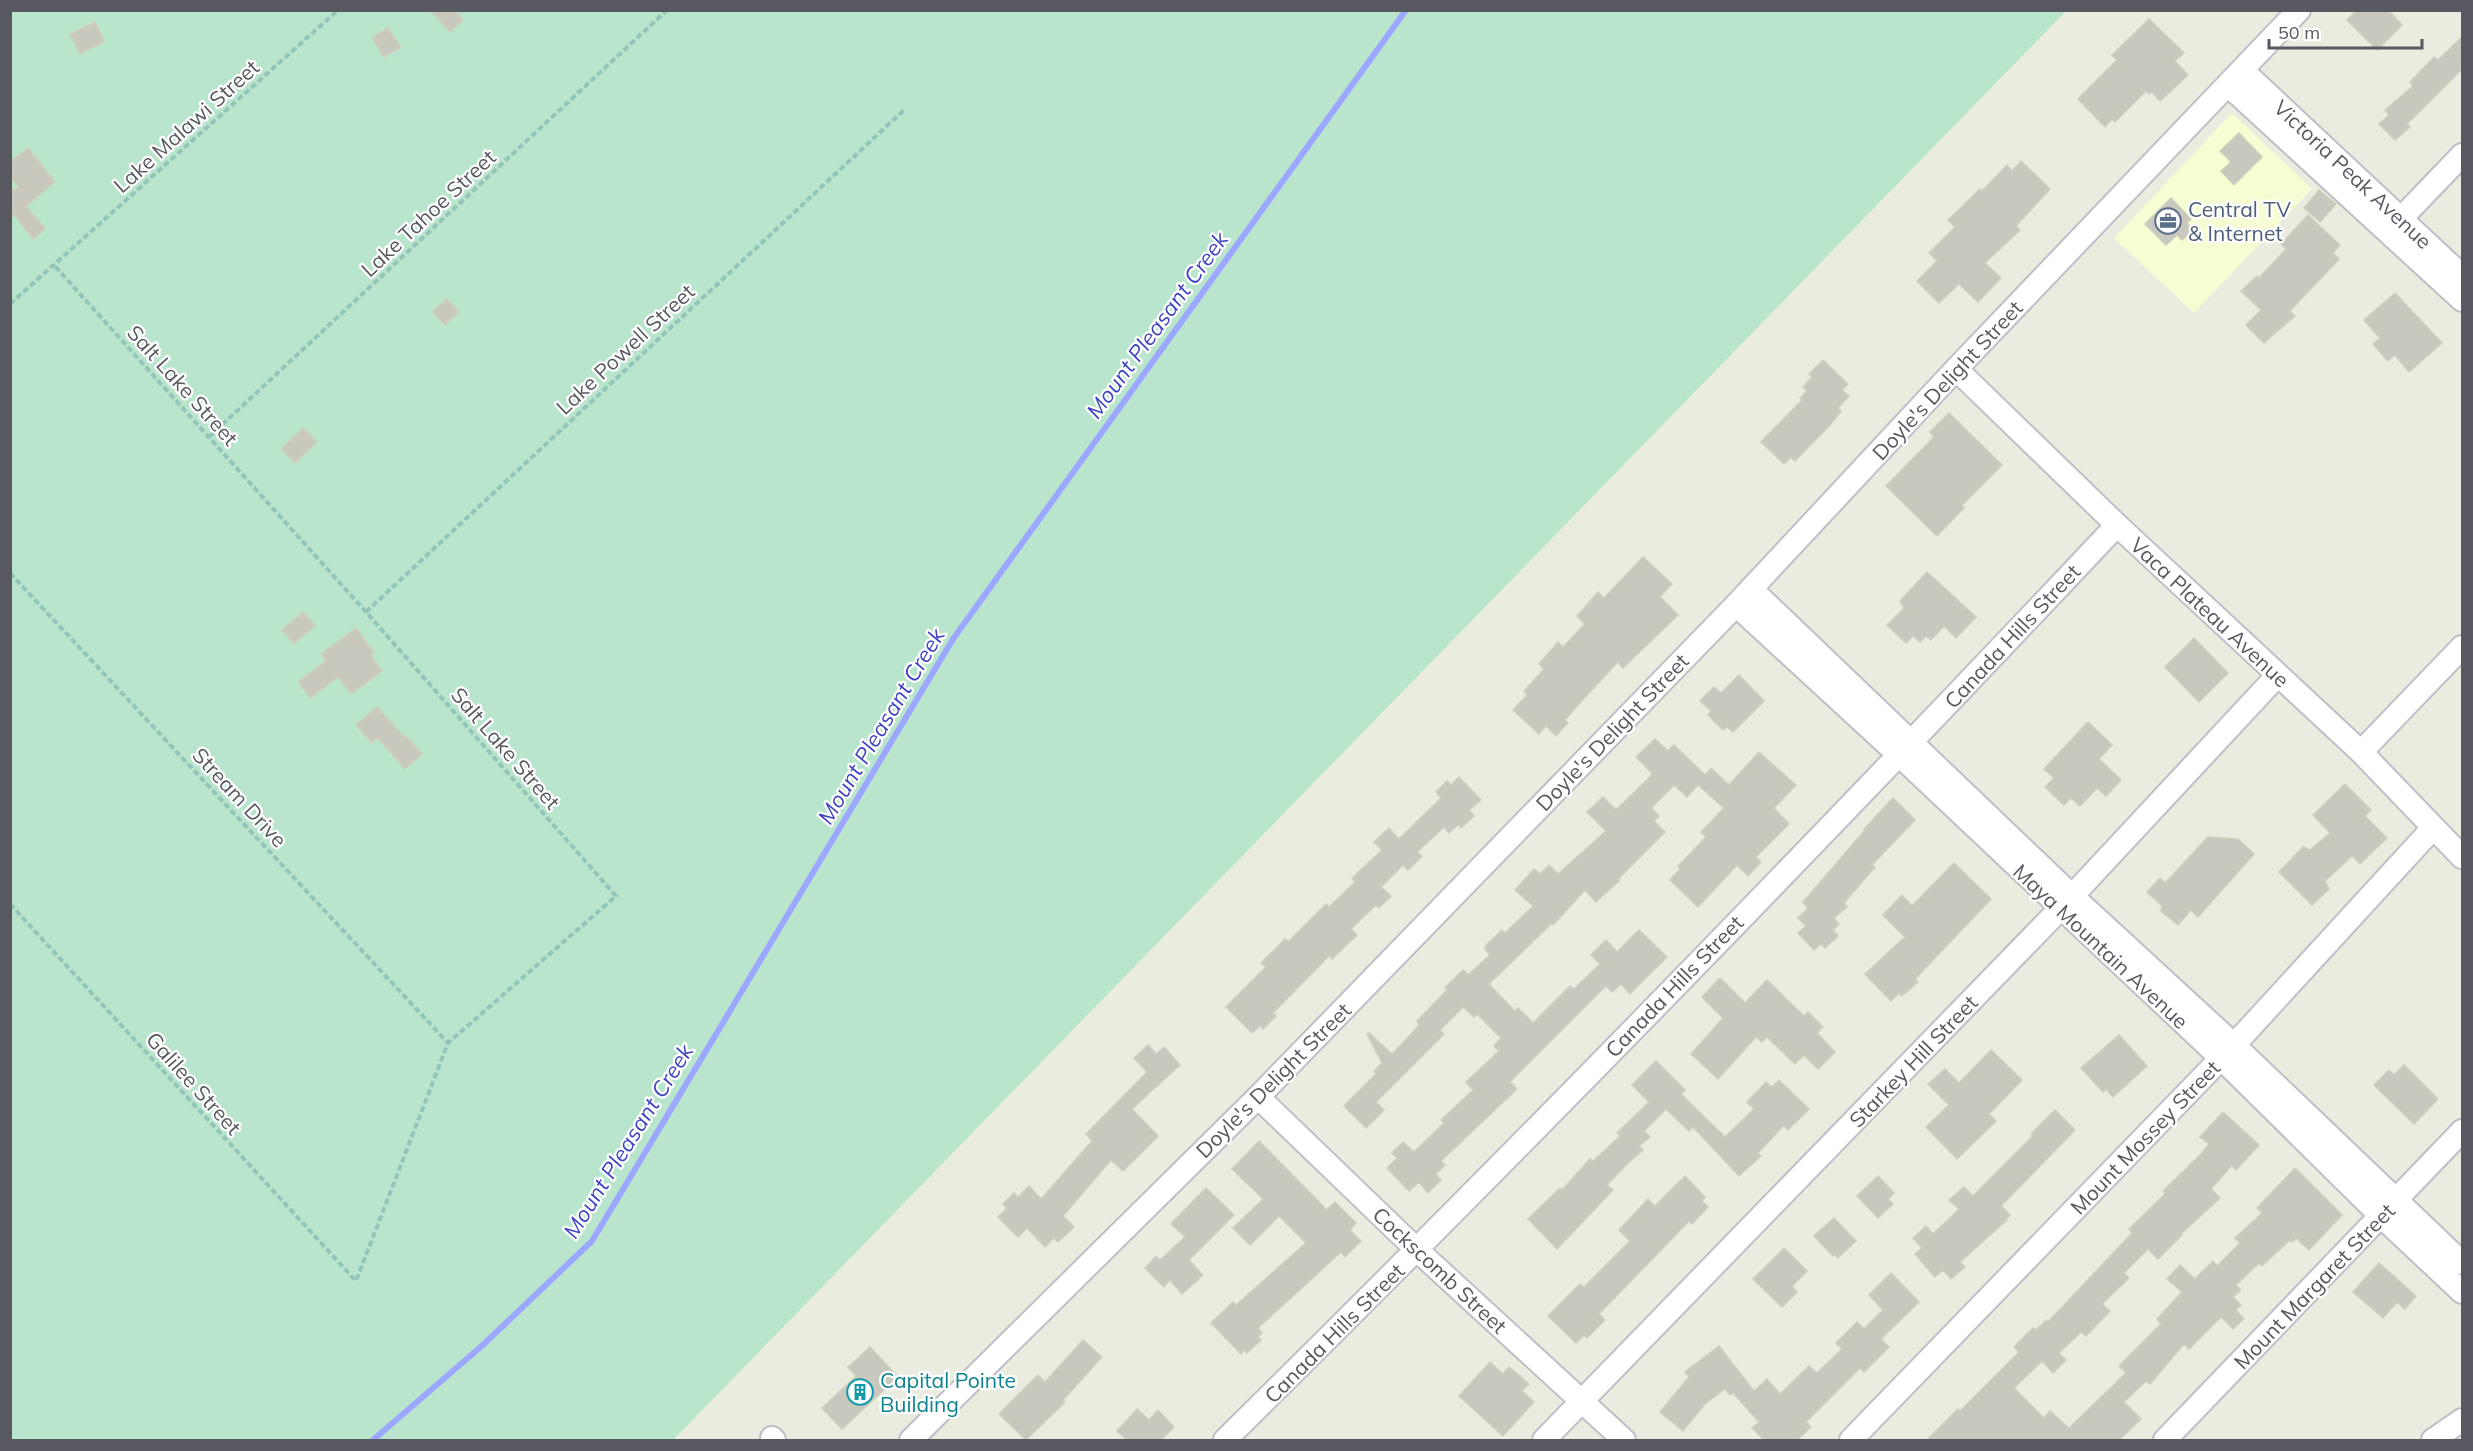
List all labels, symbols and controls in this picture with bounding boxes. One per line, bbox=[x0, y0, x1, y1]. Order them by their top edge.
scale bar bbox=[2269, 12, 2422, 50]
text: 50 m bbox=[2278, 21, 2320, 44]
street label: Lake Malawi Street bbox=[108, 54, 264, 198]
street label: Victoria Peak Avenue bbox=[2269, 94, 2437, 254]
street label: Lake Tahoe Street bbox=[355, 144, 501, 282]
place label: Central TV & Internet bbox=[2188, 196, 2291, 246]
office icon: Central TV & Internet bbox=[2153, 206, 2183, 236]
water label: Mount Pleasant Creek bbox=[1080, 226, 1234, 424]
street label: Lake Powell Street bbox=[550, 278, 700, 420]
street label: Doyle's Delight Street bbox=[1866, 295, 2028, 465]
street label: Salt Lake Street bbox=[122, 319, 244, 451]
street label: Vaca Plateau Avenue bbox=[2125, 532, 2295, 692]
street label: Canada Hills Street bbox=[1939, 559, 2085, 713]
water label: Mount Pleasant Creek bbox=[811, 622, 951, 829]
street label: Doyle's Delight Street bbox=[1530, 648, 1694, 816]
street label: Salt Lake Street bbox=[446, 682, 566, 814]
street label: Stream Drive bbox=[187, 742, 293, 852]
street label: Maya Mountain Avenue bbox=[2008, 858, 2194, 1034]
street label: Canada Hills Street bbox=[1600, 910, 1748, 1062]
street label: Starkey Hill Street bbox=[1843, 989, 1983, 1133]
street label: Doyle's Delight Street bbox=[1190, 997, 1356, 1163]
street label: Galilee Street bbox=[141, 1026, 247, 1140]
water label: Mount Pleasant Creek bbox=[557, 1038, 700, 1243]
street label: Mount Mossey Street bbox=[2065, 1055, 2225, 1219]
street label: Mount Margaret Street bbox=[2228, 1198, 2400, 1374]
street label: Cockscomb Street bbox=[1368, 1201, 1512, 1339]
street label: Canada Hills Street bbox=[1259, 1258, 1409, 1408]
place label: Capital Pointe Building bbox=[880, 1367, 1016, 1417]
building icon: Capital Pointe Building bbox=[845, 1377, 875, 1407]

